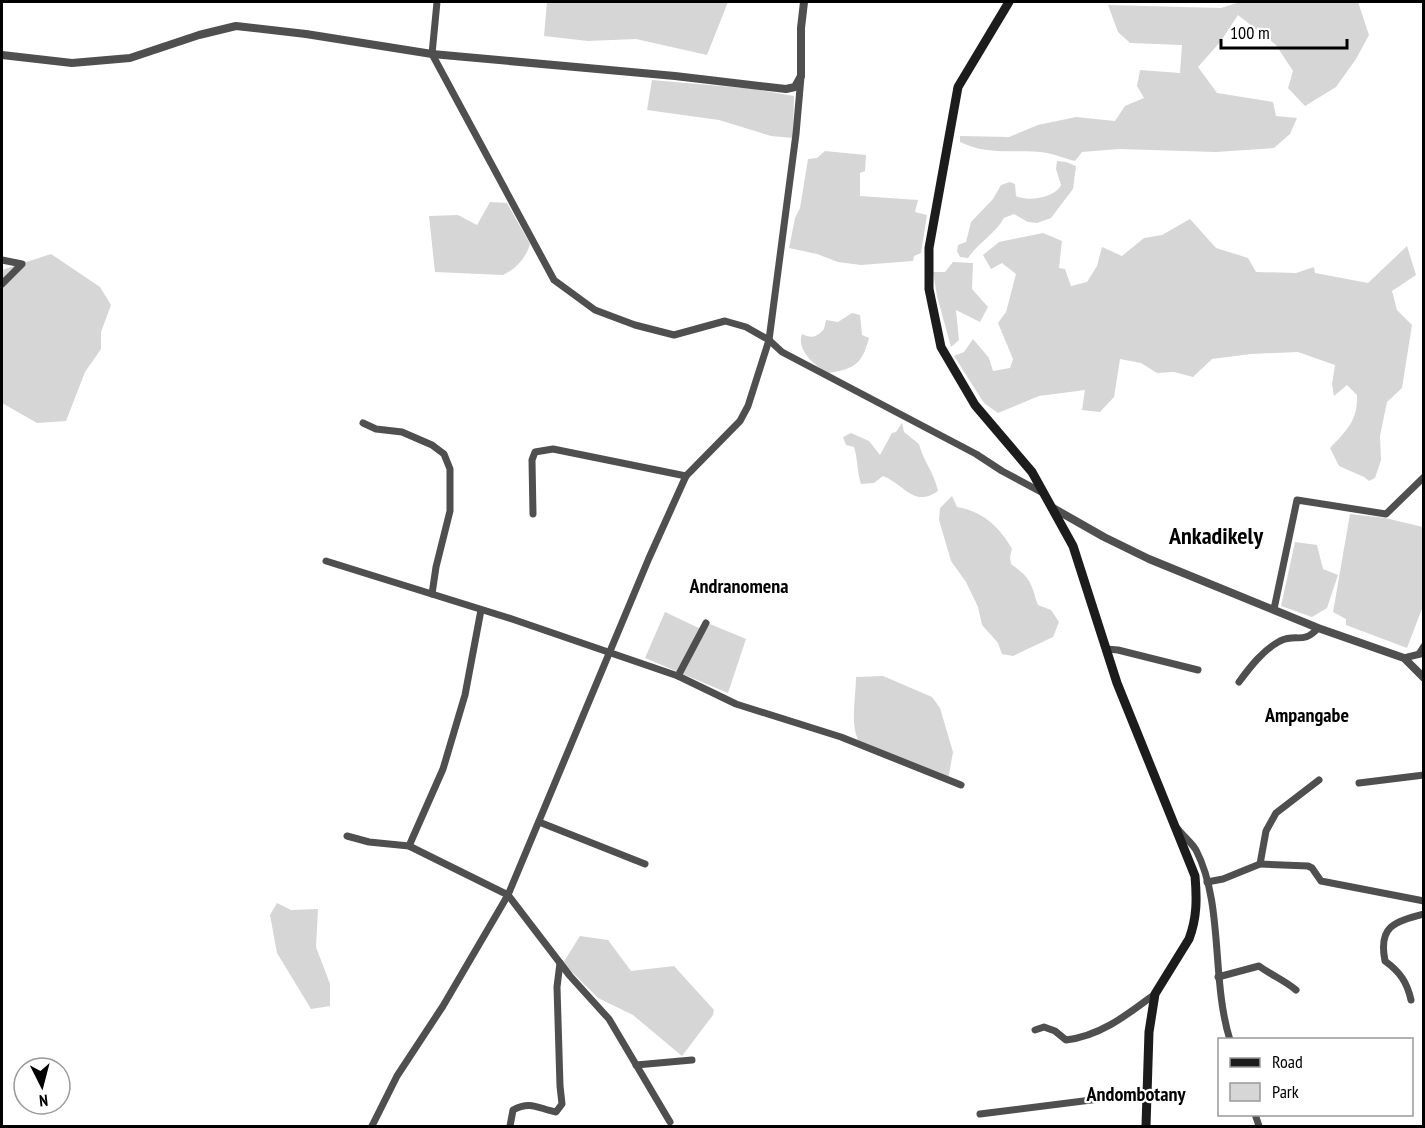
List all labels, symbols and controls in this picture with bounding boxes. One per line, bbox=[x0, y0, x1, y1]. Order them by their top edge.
scale bar bbox=[1221, 12, 1347, 50]
text: 100 m bbox=[1230, 21, 1270, 44]
district label: Ankadikely bbox=[1168, 520, 1263, 551]
district label: Andranomena bbox=[689, 573, 788, 599]
district label: Ampangabe bbox=[1264, 702, 1349, 728]
legend bbox=[1218, 1038, 1413, 1116]
text: Road bbox=[1272, 1050, 1303, 1073]
north arrow bbox=[12, 1056, 72, 1116]
text: Park bbox=[1272, 1080, 1299, 1103]
district label: Andombotany bbox=[1086, 1081, 1186, 1107]
text: N bbox=[38, 1091, 49, 1111]

